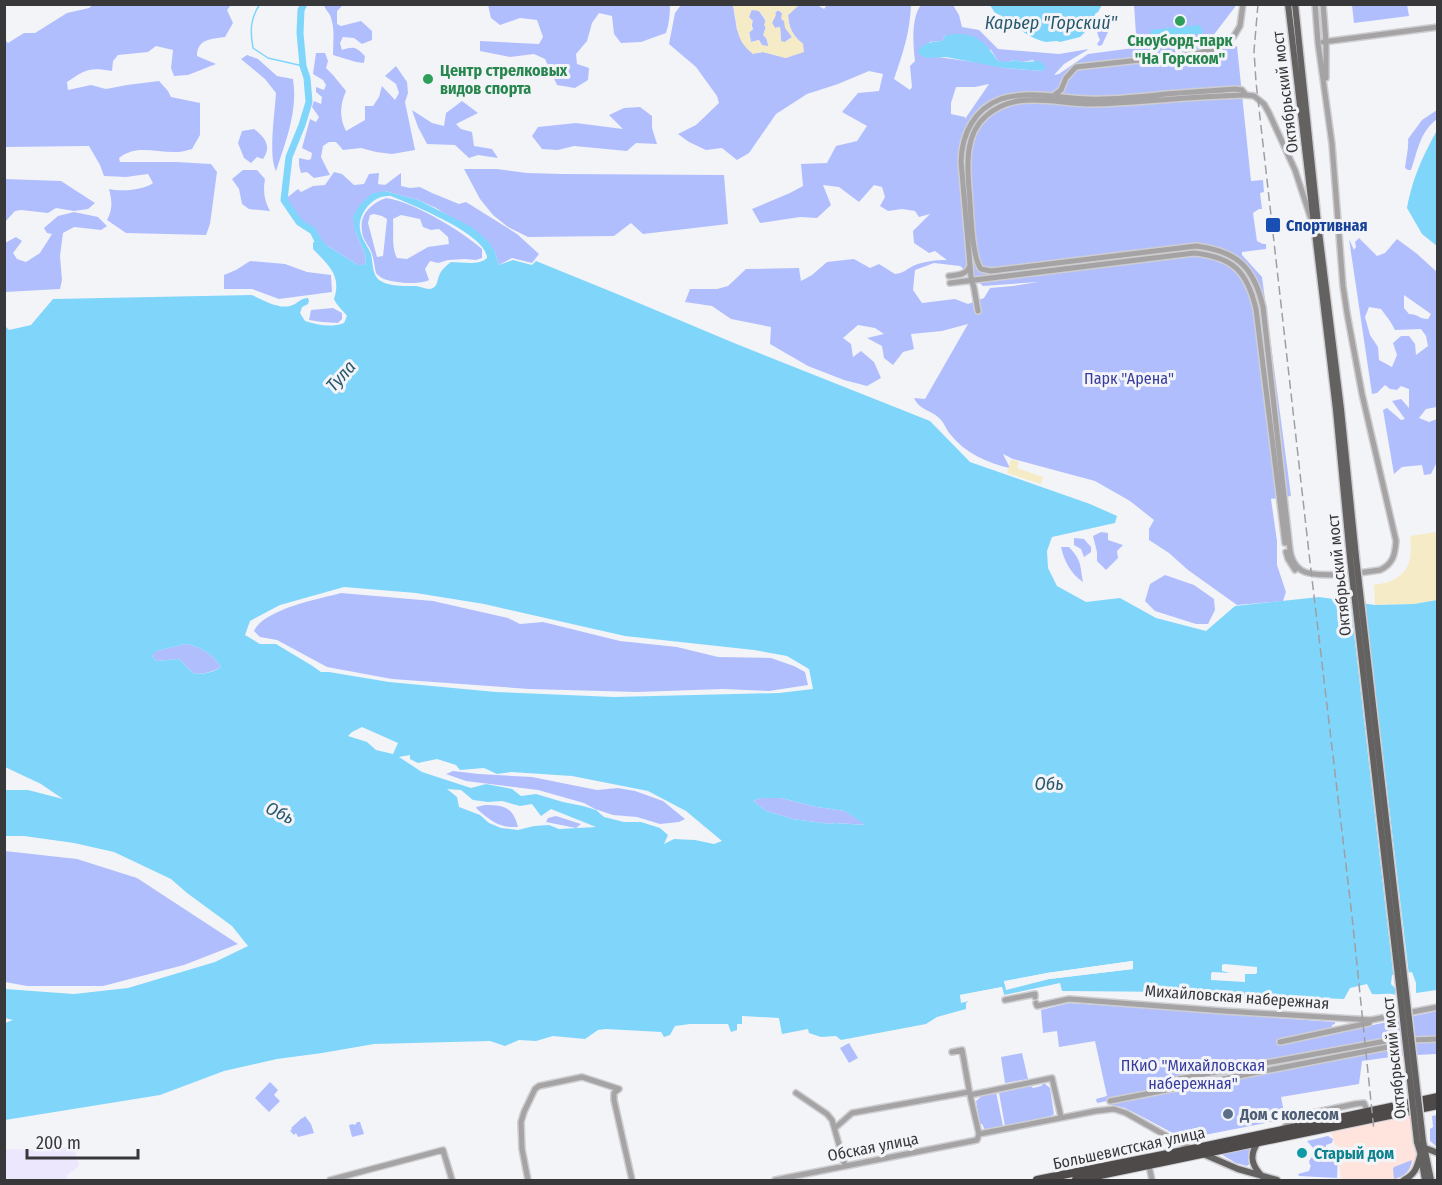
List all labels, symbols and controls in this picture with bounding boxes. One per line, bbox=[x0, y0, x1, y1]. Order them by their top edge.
water label: Карьер "Горский" bbox=[985, 12, 1118, 34]
marker: Сноуборд-парк "На Горском" bbox=[1173, 14, 1187, 28]
street label: Октябрьский мост bbox=[1268, 29, 1302, 154]
place label: Сноуборд-парк "На Горском" bbox=[1127, 31, 1234, 68]
place label: Центр стрелковых видов спорта bbox=[440, 61, 568, 98]
marker: Центр стрелковых видов спорта bbox=[421, 72, 435, 86]
marker: Спортивная bbox=[1264, 216, 1282, 234]
place label: Спортивная bbox=[1286, 216, 1368, 235]
water label: Тула bbox=[321, 356, 361, 396]
park label: Парк "Арена" bbox=[1084, 369, 1174, 388]
street label: Октябрьский мост bbox=[1323, 513, 1355, 637]
water label: Обь bbox=[1035, 773, 1063, 795]
water label: Обь bbox=[262, 797, 298, 829]
street label: Михайловская набережная bbox=[1144, 981, 1330, 1013]
street label: Октябрьский мост bbox=[1378, 996, 1410, 1120]
park label: ПКиО "Михайловская набережная" bbox=[1121, 1056, 1265, 1093]
place label: Дом с колесом bbox=[1239, 1105, 1339, 1124]
marker: Дом с колесом bbox=[1221, 1107, 1235, 1121]
scale bar bbox=[27, 1122, 138, 1160]
street label: Большевистская улица bbox=[1051, 1123, 1207, 1173]
street label: Обская улица bbox=[826, 1129, 920, 1165]
text: 200 m bbox=[36, 1132, 81, 1154]
place label: Старый дом bbox=[1314, 1144, 1394, 1163]
marker: Старый дом bbox=[1295, 1146, 1309, 1160]

